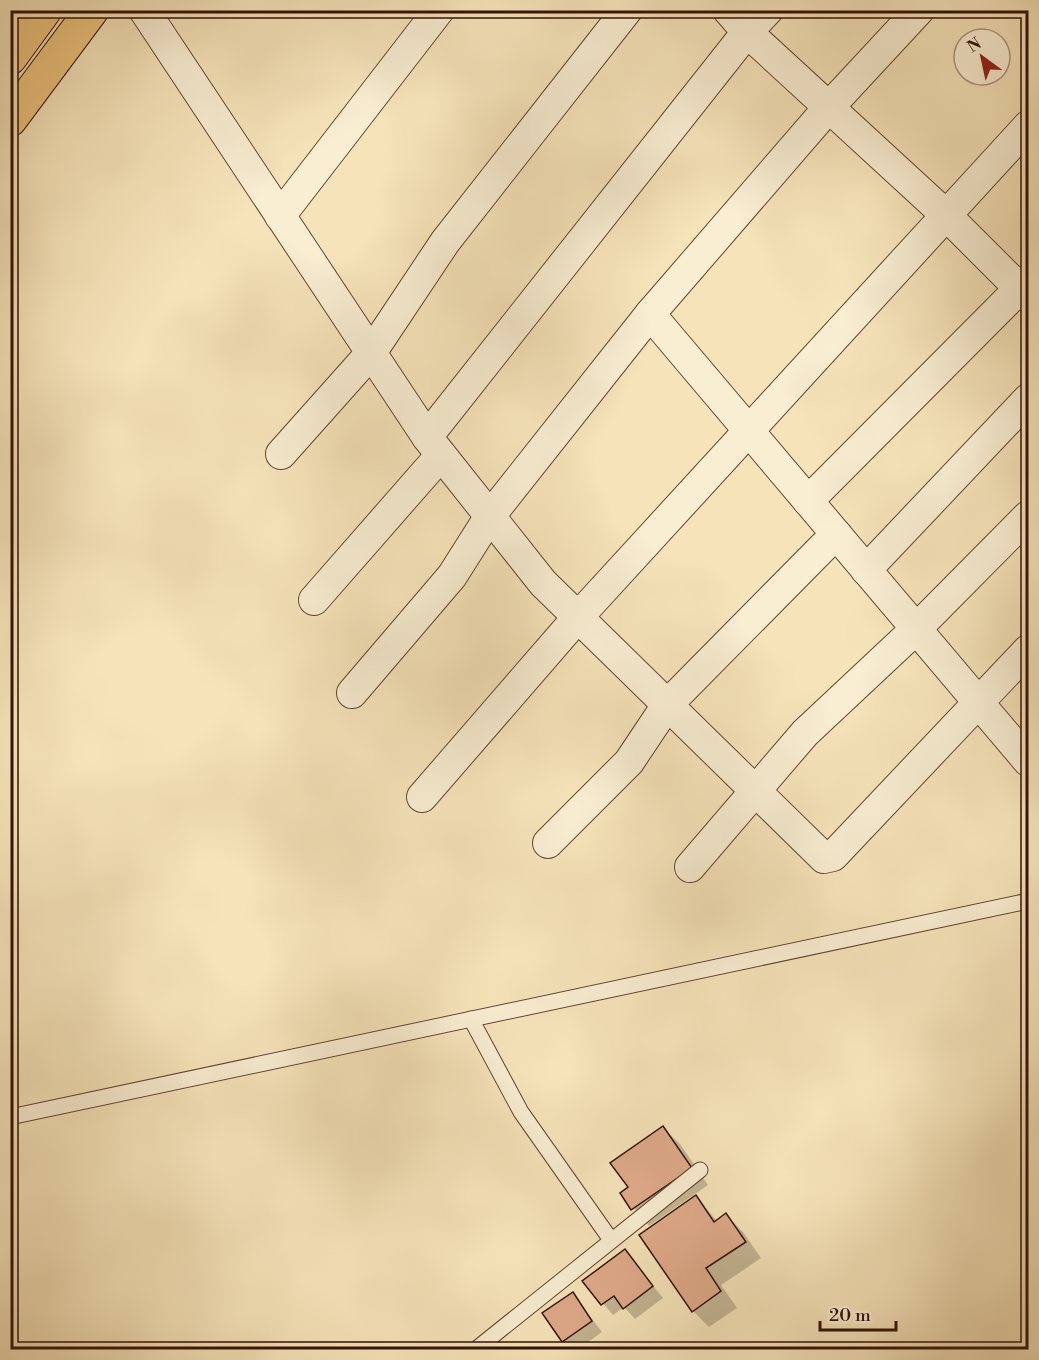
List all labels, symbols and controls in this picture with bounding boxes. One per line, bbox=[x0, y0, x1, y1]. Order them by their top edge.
north arrow bbox=[952, 27, 1012, 87]
text: N bbox=[964, 33, 985, 57]
scale bar bbox=[820, 1294, 896, 1332]
text: 20 m bbox=[829, 1304, 871, 1327]

